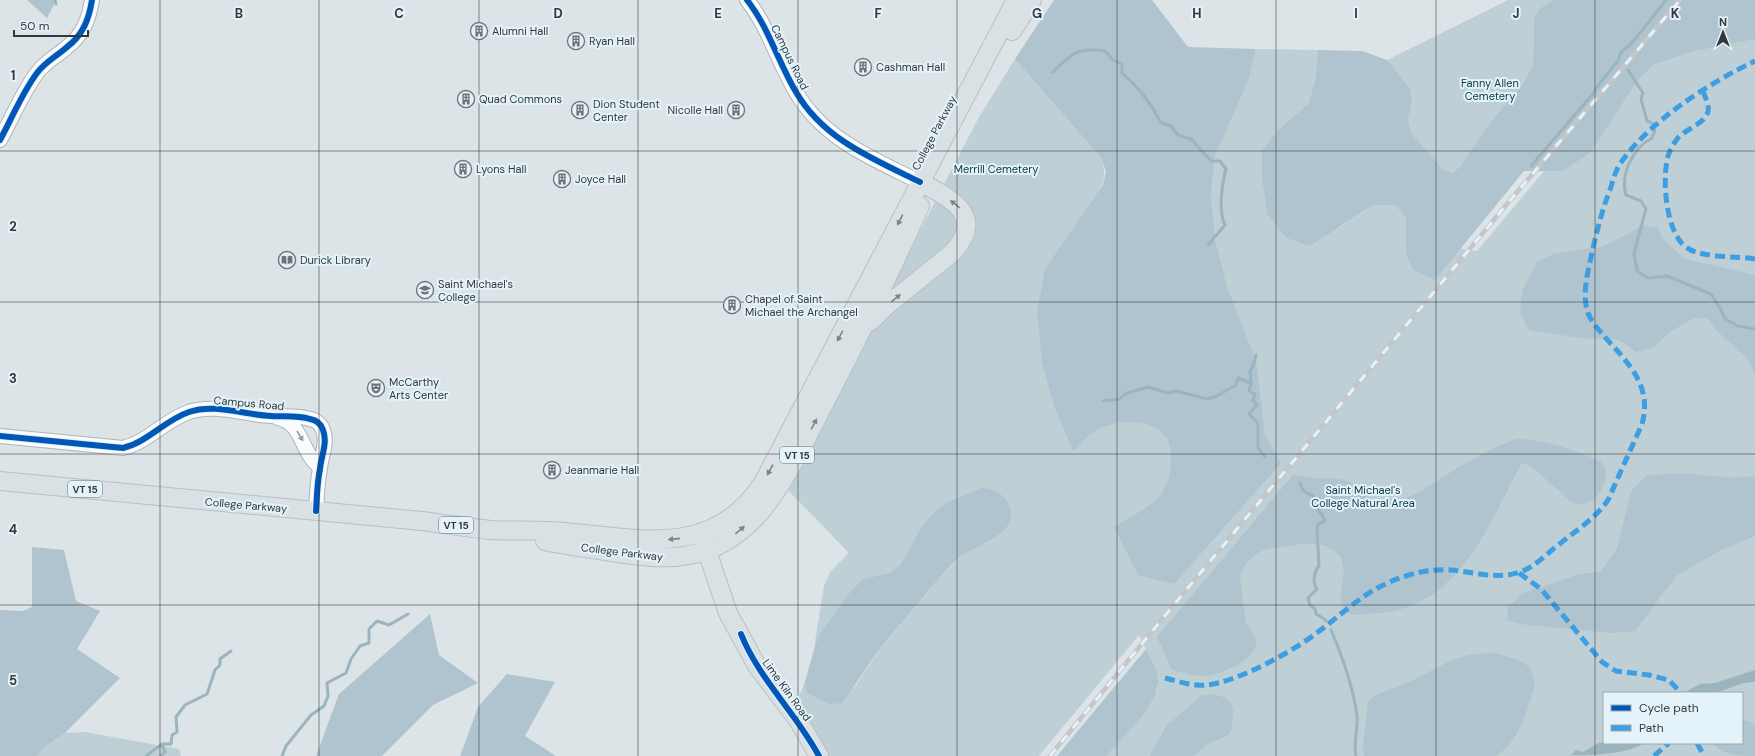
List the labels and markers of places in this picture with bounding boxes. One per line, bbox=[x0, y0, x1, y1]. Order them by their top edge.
building icon: Alumni Hall bbox=[469, 21, 489, 41]
place label: Alumni Hall bbox=[492, 24, 548, 38]
building icon: Ryan Hall bbox=[566, 31, 586, 51]
place label: Ryan Hall bbox=[589, 34, 635, 48]
building icon: Cashman Hall bbox=[853, 57, 873, 77]
place label: Cashman Hall bbox=[876, 60, 945, 74]
building icon: Quad Commons bbox=[456, 89, 476, 109]
place label: Quad Commons bbox=[479, 92, 562, 106]
place label: Dion Student Center bbox=[593, 97, 660, 124]
building icon: Dion Student Center bbox=[570, 100, 590, 120]
building icon: Nicolle Hall bbox=[726, 100, 746, 120]
place label: Nicolle Hall bbox=[667, 103, 723, 117]
building icon: Lyons Hall bbox=[453, 159, 473, 179]
place label: Lyons Hall bbox=[476, 162, 526, 176]
building icon: Joyce Hall bbox=[552, 169, 572, 189]
place label: Joyce Hall bbox=[575, 172, 626, 186]
library icon: Durick Library bbox=[277, 250, 297, 270]
place label: Durick Library bbox=[300, 253, 371, 267]
place label: Saint Michael's College bbox=[438, 277, 513, 304]
school or university icon: Saint Michael's College bbox=[415, 280, 435, 300]
place label: Chapel of Saint Michael the Archangel bbox=[745, 292, 858, 319]
building icon: Chapel of Saint Michael the Archangel bbox=[722, 295, 742, 315]
place label: McCarthy Arts Center bbox=[389, 375, 448, 402]
theatre icon: McCarthy Arts Center bbox=[366, 378, 386, 398]
building icon: Jeanmarie Hall bbox=[542, 460, 562, 480]
place label: Jeanmarie Hall bbox=[565, 463, 639, 477]

